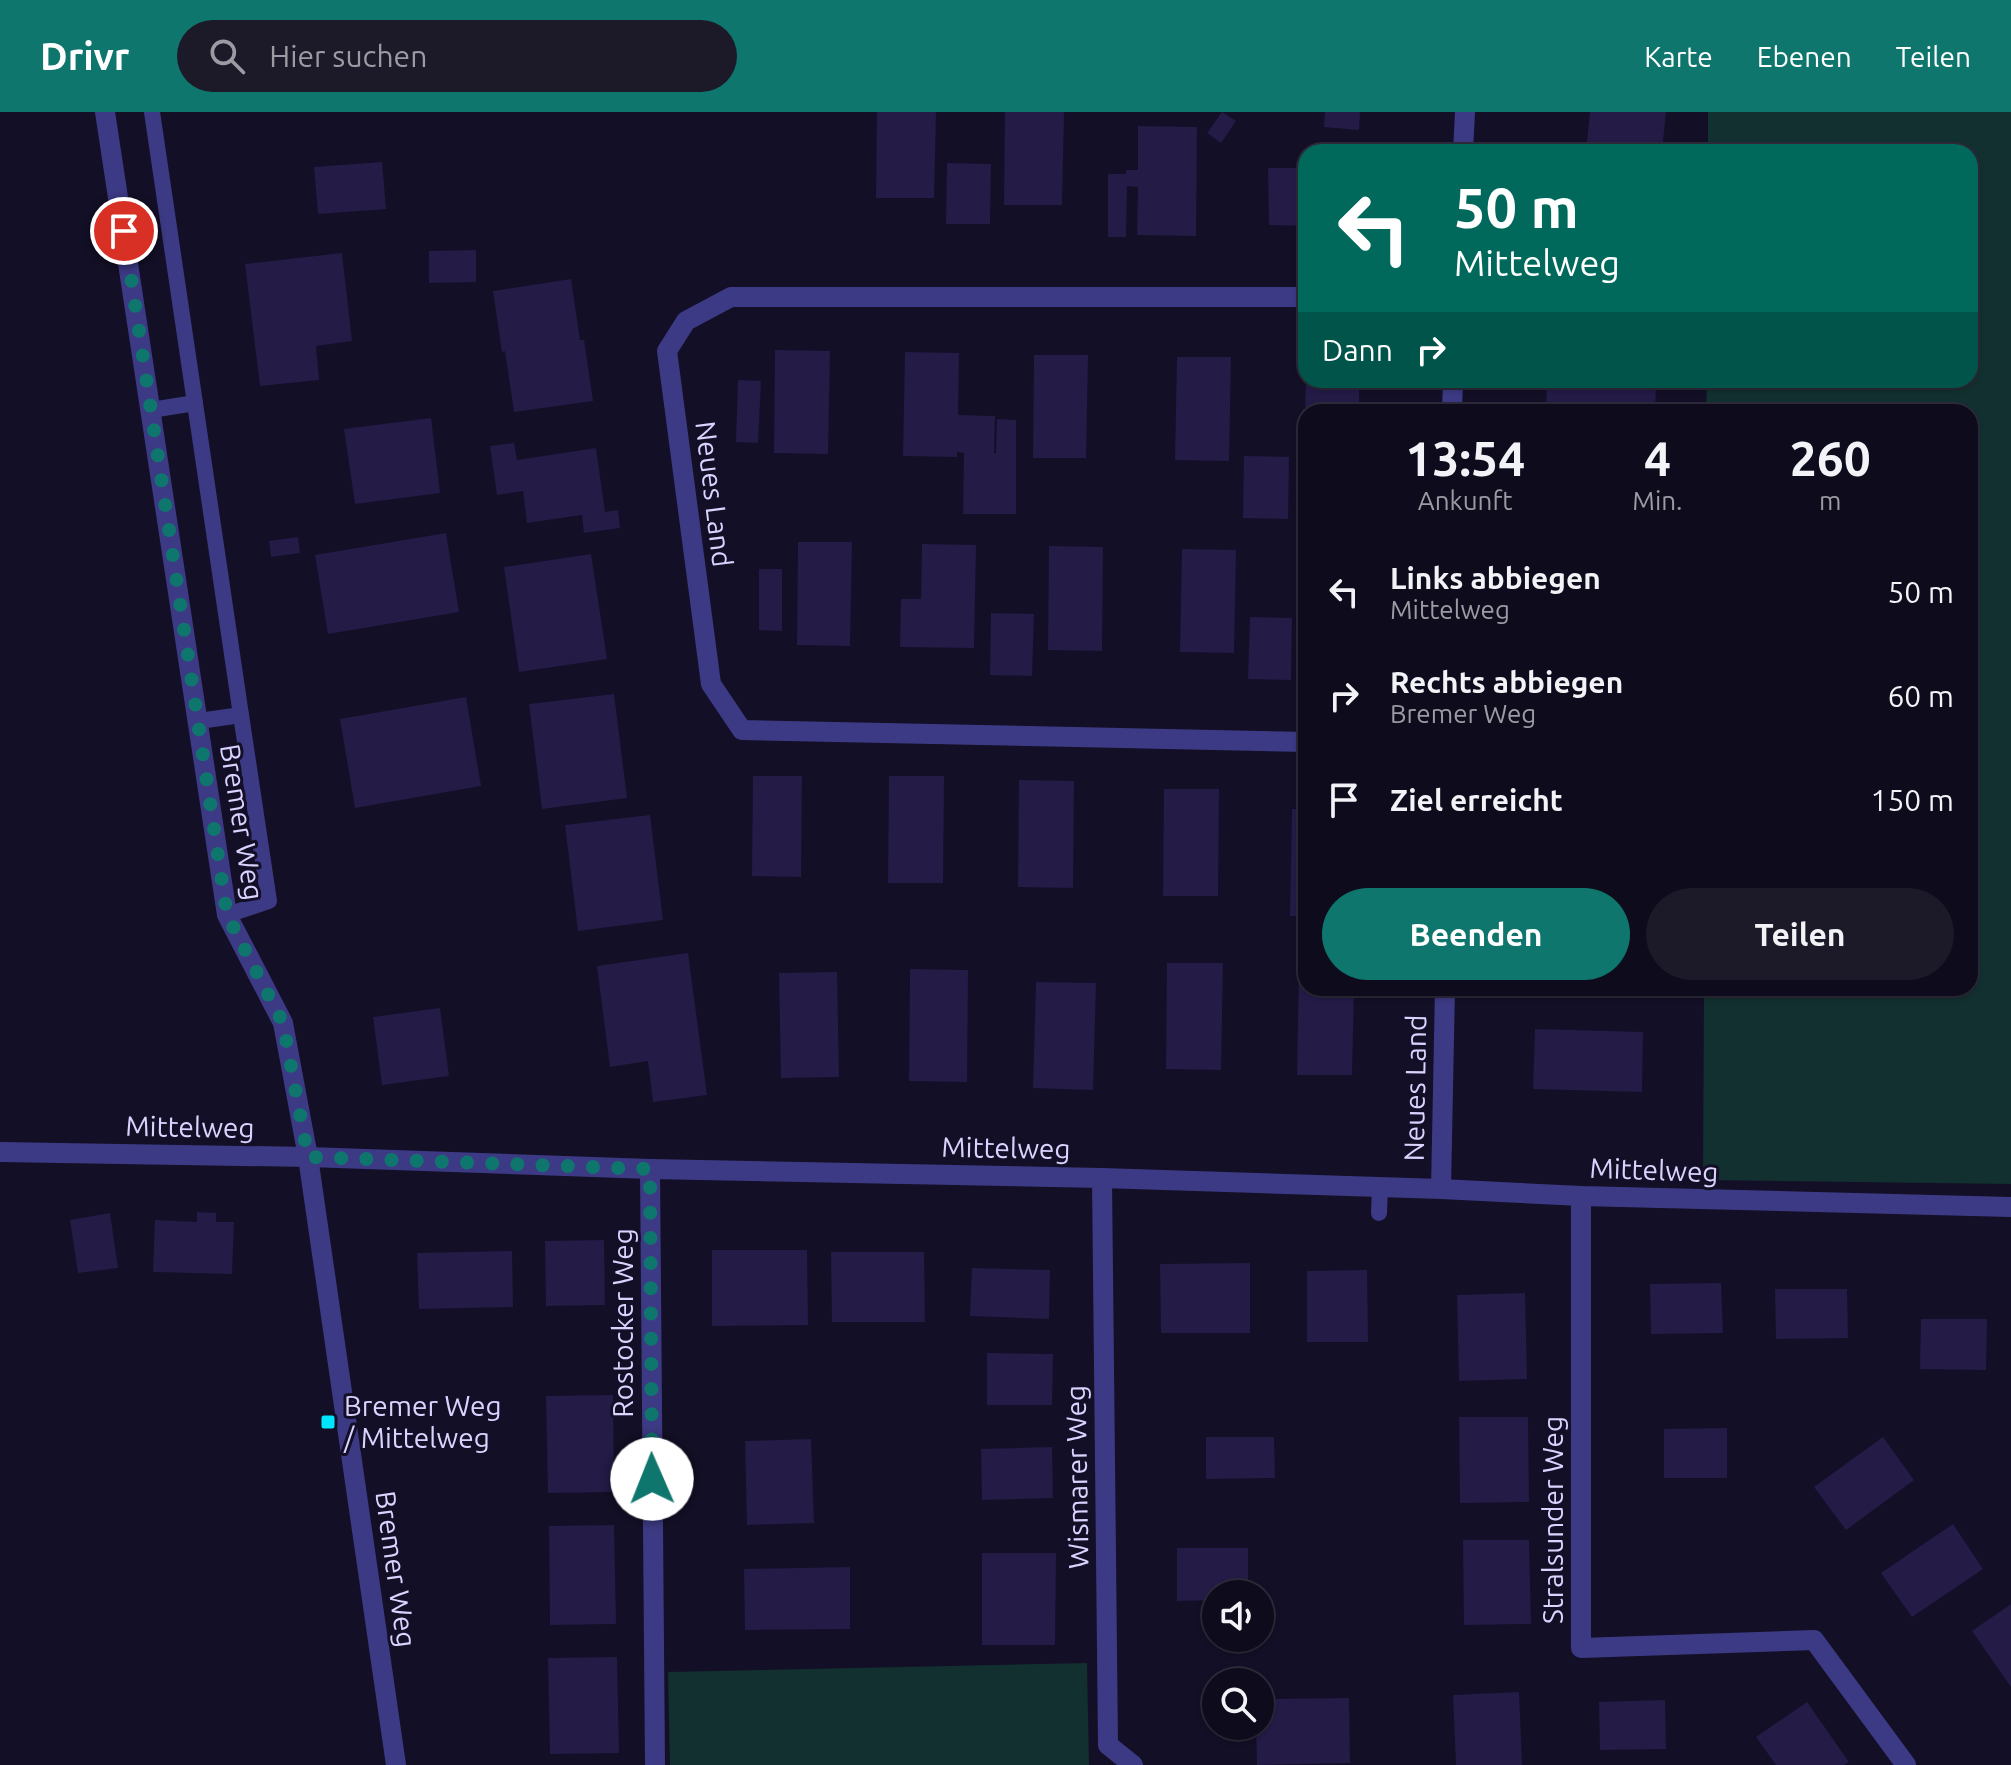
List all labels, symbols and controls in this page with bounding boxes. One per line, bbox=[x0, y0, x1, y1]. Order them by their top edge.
search box bbox=[177, 20, 737, 92]
icon: search bbox=[205, 34, 249, 78]
text: Drivr bbox=[40, 35, 129, 77]
text: Hier suchen bbox=[269, 39, 427, 73]
text: Karte bbox=[1644, 41, 1713, 72]
text: Ebenen bbox=[1757, 41, 1852, 72]
text: Teilen bbox=[1896, 41, 1971, 72]
icon: left bbox=[1322, 176, 1426, 280]
text: 50 m bbox=[1454, 176, 1579, 239]
pin bbox=[90, 197, 158, 265]
icon: arrive bbox=[102, 209, 146, 253]
text: Mittelweg bbox=[1454, 242, 1620, 283]
icon: right bbox=[1409, 328, 1453, 372]
text: Dann bbox=[1322, 333, 1393, 367]
street label: Neues Land bbox=[690, 419, 739, 569]
text: 13:54 bbox=[1405, 431, 1525, 485]
text: 4 bbox=[1644, 431, 1671, 485]
text: 260 bbox=[1790, 431, 1871, 485]
text: Ankunft bbox=[1418, 486, 1513, 515]
text: Min. bbox=[1632, 486, 1683, 515]
text: m bbox=[1819, 486, 1841, 515]
text: Links abbiegen bbox=[1390, 561, 1601, 595]
icon: left bbox=[1322, 570, 1366, 614]
text: 50 m bbox=[1887, 575, 1954, 609]
text: Mittelweg bbox=[1390, 595, 1510, 624]
text: Rechts abbiegen bbox=[1390, 665, 1623, 699]
icon: right bbox=[1322, 674, 1366, 718]
text: 60 m bbox=[1887, 679, 1954, 713]
text: Bremer Weg bbox=[1390, 699, 1536, 728]
street label: Bremer Weg bbox=[215, 742, 270, 902]
icon: arrive bbox=[1322, 778, 1366, 822]
text: Ziel erreicht bbox=[1390, 783, 1563, 817]
text: 150 m bbox=[1870, 783, 1954, 817]
button: Beenden bbox=[1322, 888, 1630, 980]
button: Teilen bbox=[1646, 888, 1954, 980]
street label: Neues Land bbox=[1398, 1014, 1431, 1162]
street label: Mittelweg bbox=[125, 1110, 255, 1143]
street label: Mittelweg bbox=[941, 1131, 1071, 1164]
street label: Mittelweg bbox=[1589, 1152, 1719, 1187]
street label: Rostocker Weg bbox=[607, 1228, 638, 1418]
street label: Wismarer Weg bbox=[1059, 1385, 1094, 1569]
place label: Bremer Weg / Mittelweg bbox=[343, 1390, 502, 1453]
marker: Bremer Weg / Mittelweg bbox=[319, 1413, 337, 1431]
street label: Stralsunder Weg bbox=[1537, 1416, 1568, 1624]
position arrow bbox=[610, 1437, 694, 1521]
street label: Bremer Weg bbox=[370, 1489, 423, 1649]
map controls bbox=[1202, 1580, 1274, 1740]
button: sound bbox=[1202, 1580, 1274, 1652]
button: search bbox=[1202, 1668, 1274, 1740]

